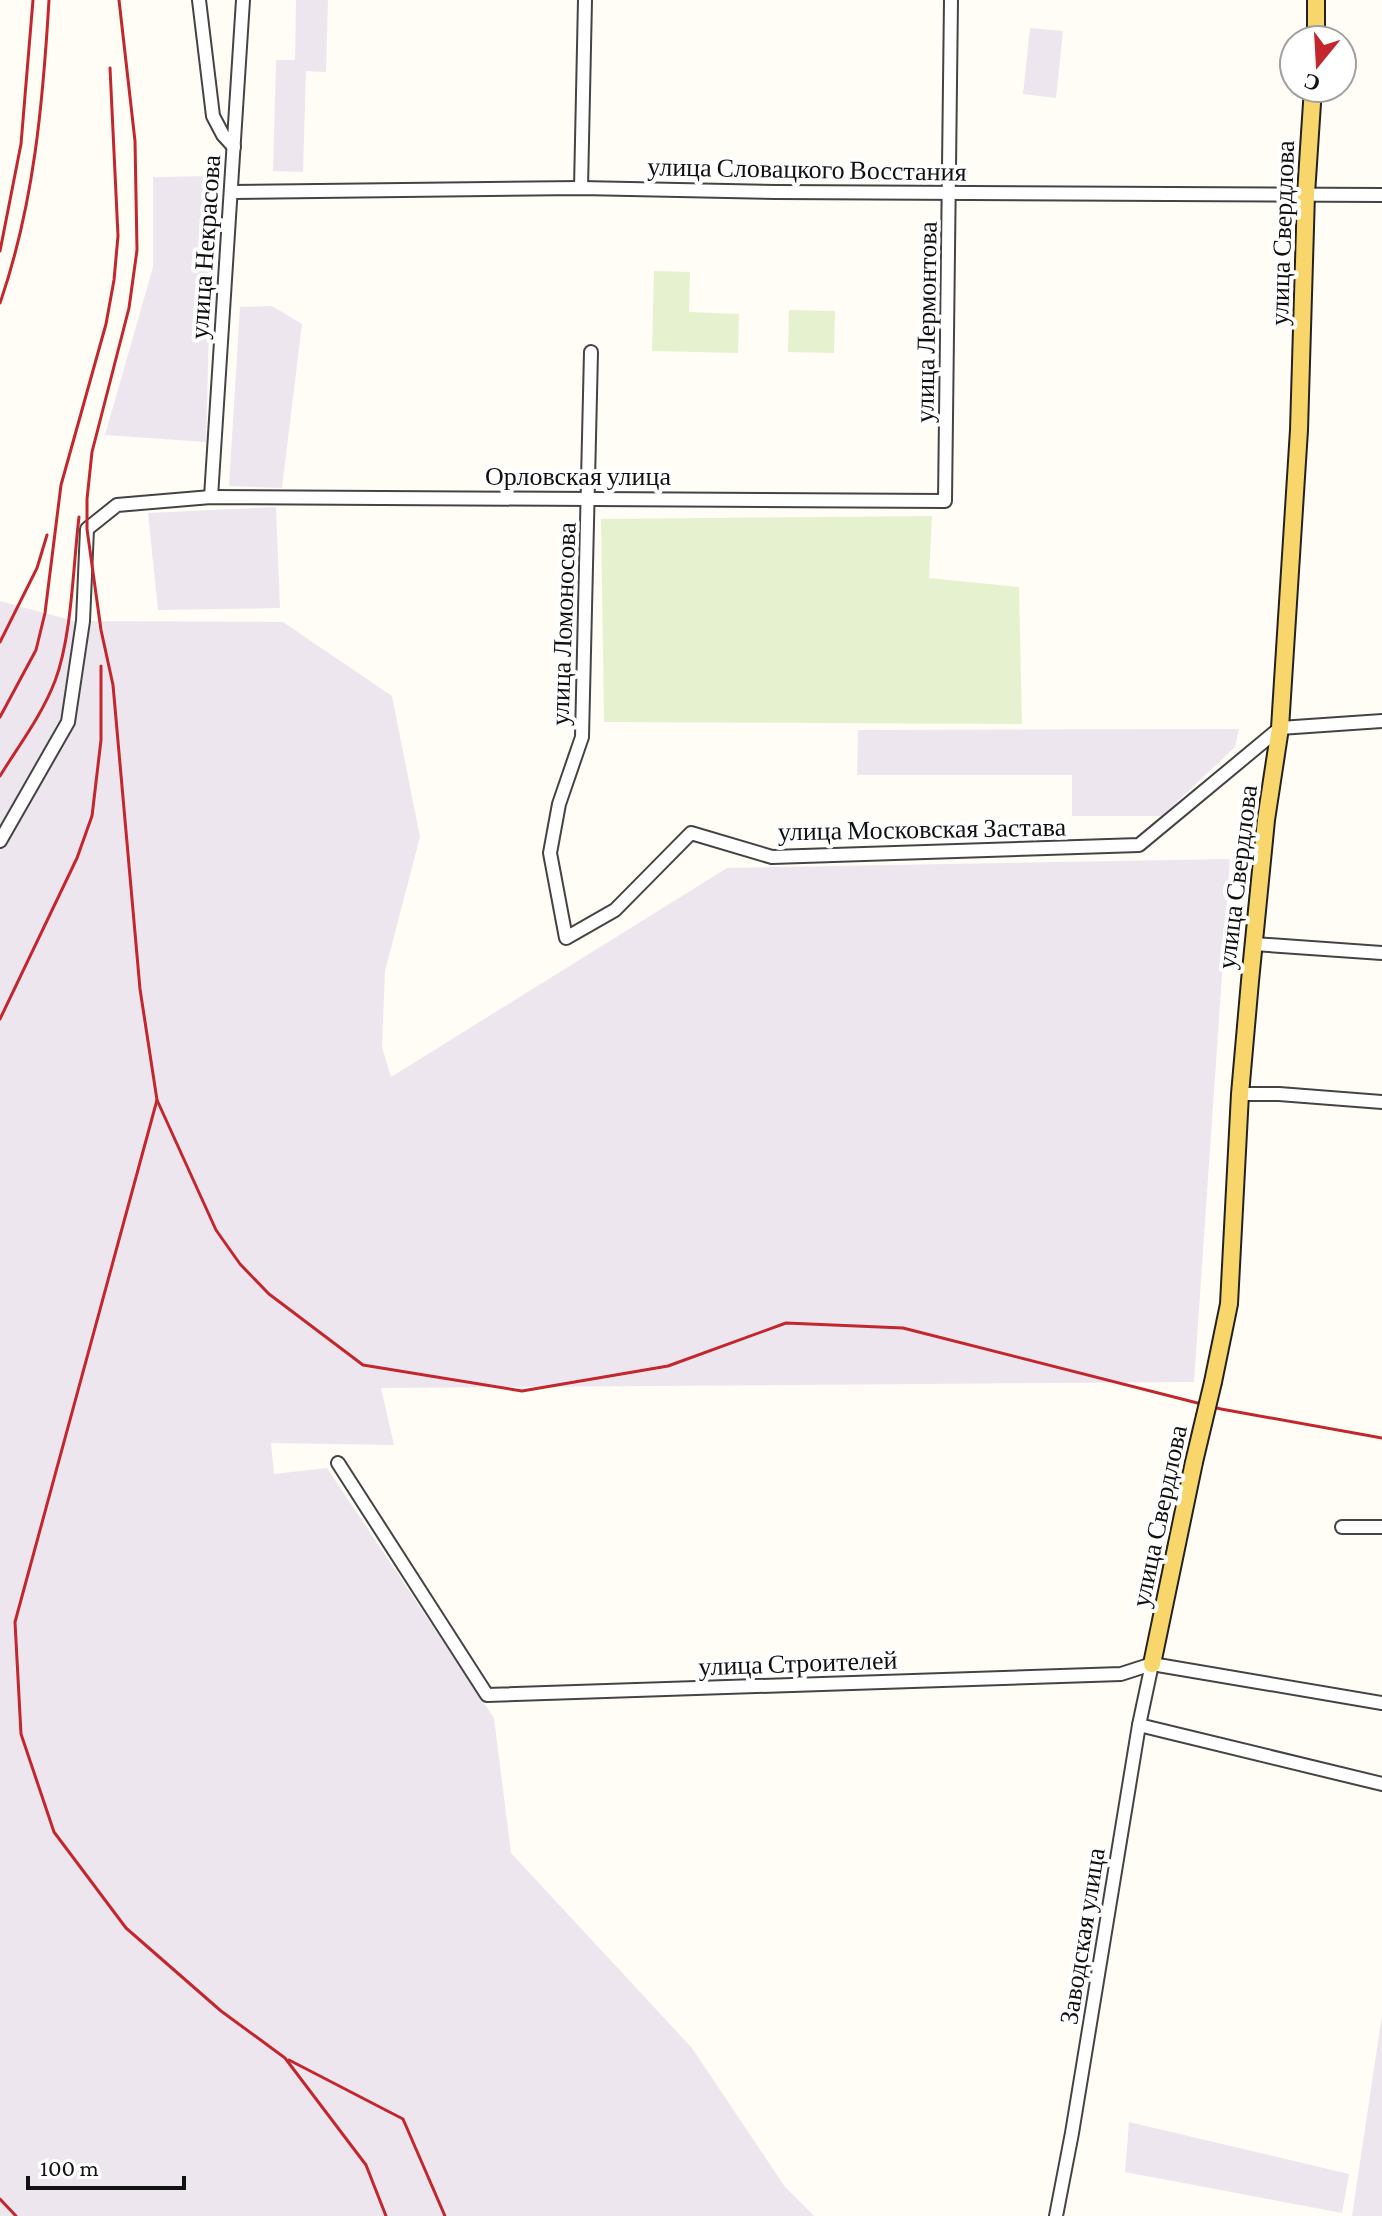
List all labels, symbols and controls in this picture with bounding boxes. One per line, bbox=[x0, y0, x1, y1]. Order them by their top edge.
north arrow bbox=[1278, 24, 1358, 104]
text: С bbox=[1301, 68, 1323, 97]
street label: улица Свердлова bbox=[1265, 139, 1300, 326]
street label: улица Словацкого Восстания bbox=[647, 152, 967, 187]
street label: улица Некрасова bbox=[185, 154, 226, 340]
street label: улица Лермонтова bbox=[910, 221, 943, 423]
street label: Орловская улица bbox=[485, 462, 671, 491]
street label: улица Ломоносова bbox=[545, 521, 582, 726]
street label: улица Свердлова bbox=[1212, 783, 1263, 971]
street label: улица Московская Застава bbox=[778, 812, 1067, 847]
street label: улица Свердлова bbox=[1126, 1422, 1193, 1610]
street label: улица Строителей bbox=[698, 1646, 898, 1681]
street label: Заводская улица bbox=[1054, 1845, 1111, 2026]
scale bar bbox=[28, 2140, 184, 2190]
text: 100 m bbox=[40, 2154, 99, 2181]

